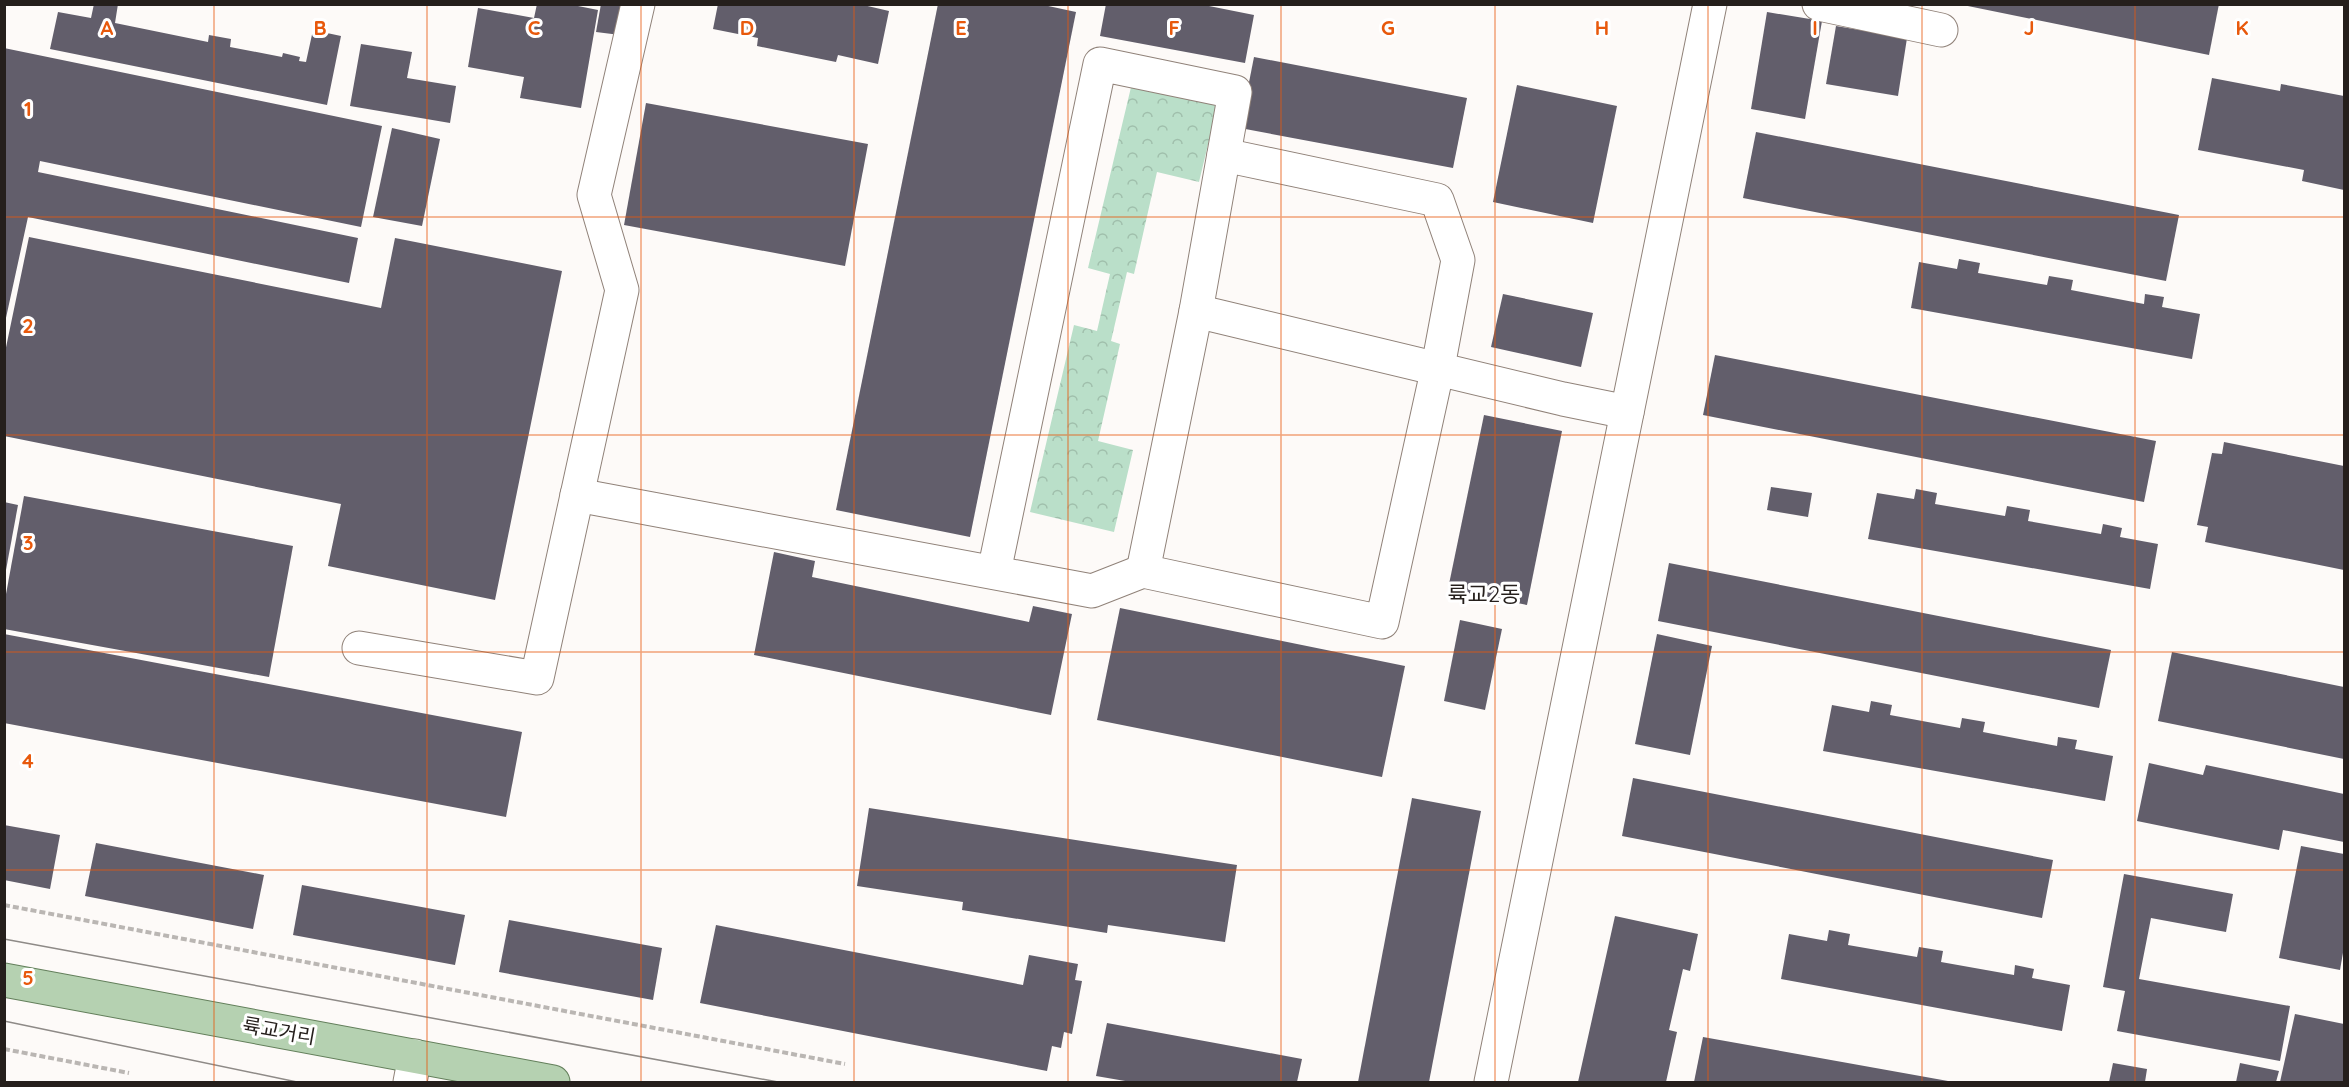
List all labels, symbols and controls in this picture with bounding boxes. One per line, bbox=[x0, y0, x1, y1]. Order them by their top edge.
text: A bbox=[101, 15, 114, 40]
text: B bbox=[313, 15, 327, 40]
text: C bbox=[528, 15, 541, 40]
text: D bbox=[740, 15, 754, 40]
text: E bbox=[955, 15, 967, 40]
text: F bbox=[1168, 15, 1180, 40]
text: G bbox=[1381, 15, 1395, 40]
text: H bbox=[1595, 15, 1609, 40]
text: I bbox=[1812, 15, 1818, 40]
text: J bbox=[2023, 15, 2035, 40]
text: K bbox=[2235, 15, 2249, 40]
text: 1 bbox=[24, 96, 32, 121]
text: 2 bbox=[22, 313, 34, 338]
text: 3 bbox=[23, 530, 33, 555]
district label: 륙교2동 bbox=[1448, 580, 1520, 608]
text: 4 bbox=[22, 748, 34, 773]
text: 5 bbox=[22, 965, 34, 990]
street label: 륙교거리 bbox=[241, 1012, 318, 1049]

